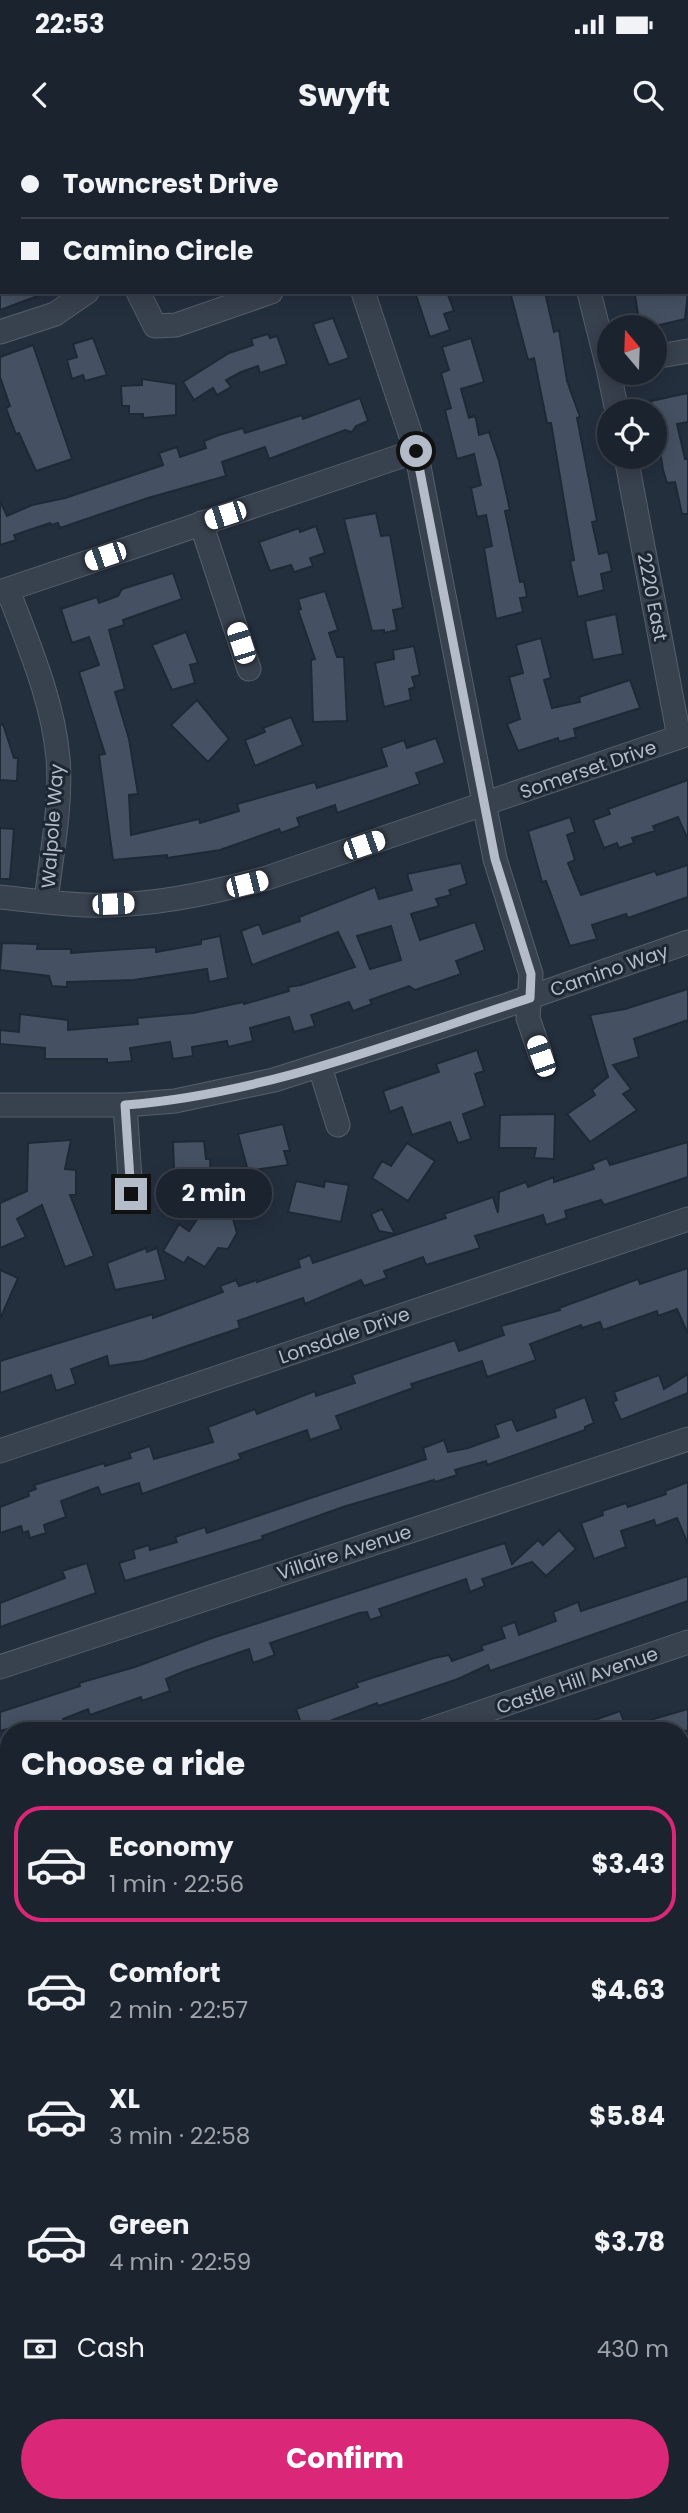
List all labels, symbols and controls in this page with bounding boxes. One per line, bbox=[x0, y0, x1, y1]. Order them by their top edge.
text: 22:53 bbox=[35, 6, 105, 42]
text: Swyft bbox=[298, 72, 390, 117]
icon: back bbox=[21, 76, 59, 114]
icon: search bbox=[629, 76, 667, 114]
text: Towncrest Drive bbox=[63, 166, 278, 202]
text: Camino Circle bbox=[63, 233, 253, 269]
north arrow bbox=[597, 315, 667, 385]
map controls bbox=[597, 315, 667, 469]
button: locate bbox=[597, 399, 667, 469]
route start bbox=[400, 435, 432, 467]
car bbox=[202, 499, 249, 531]
car bbox=[82, 539, 129, 573]
street label: 2220 East bbox=[631, 551, 674, 644]
car bbox=[225, 620, 258, 666]
street label: Somerset Drive bbox=[516, 733, 660, 806]
street label: Walpole Way bbox=[35, 763, 70, 889]
car bbox=[341, 828, 388, 862]
car bbox=[225, 869, 270, 899]
car bbox=[92, 893, 135, 915]
street label: Camino Way bbox=[547, 938, 672, 1003]
car bbox=[525, 1033, 558, 1079]
callout: 2 min bbox=[156, 1170, 271, 1218]
text: 2 min bbox=[182, 1177, 246, 1209]
route end bbox=[115, 1178, 147, 1210]
street label: Lonsdale Drive bbox=[275, 1300, 413, 1371]
street label: Villaire Avenue bbox=[274, 1518, 415, 1587]
street label: Castle Hill Avenue bbox=[493, 1640, 662, 1721]
text: Choose a ride bbox=[21, 1741, 245, 1786]
text: Economy bbox=[109, 1829, 233, 1865]
icon: car bbox=[25, 1833, 88, 1896]
text: $3.43 bbox=[591, 1846, 665, 1882]
text: 1 min · 22:56 bbox=[109, 1868, 244, 1900]
text: Comfort bbox=[109, 1955, 221, 1991]
icon: car bbox=[25, 1959, 88, 2022]
text: $4.63 bbox=[591, 1972, 665, 2008]
text: 2 min · 22:57 bbox=[109, 1994, 248, 2026]
text: XL bbox=[109, 2081, 140, 2117]
icon: car bbox=[25, 2085, 88, 2148]
text: $5.84 bbox=[589, 2098, 665, 2134]
text: 3 min · 22:58 bbox=[109, 2120, 250, 2152]
text: Green bbox=[109, 2207, 190, 2243]
icon: car bbox=[25, 2211, 88, 2274]
text: $3.78 bbox=[594, 2224, 665, 2260]
text: 4 min · 22:59 bbox=[109, 2246, 251, 2278]
icon: cash bbox=[21, 2330, 59, 2368]
text: Cash bbox=[77, 2330, 145, 2366]
text: 430 m bbox=[597, 2333, 669, 2365]
button: Confirm bbox=[21, 2419, 669, 2499]

